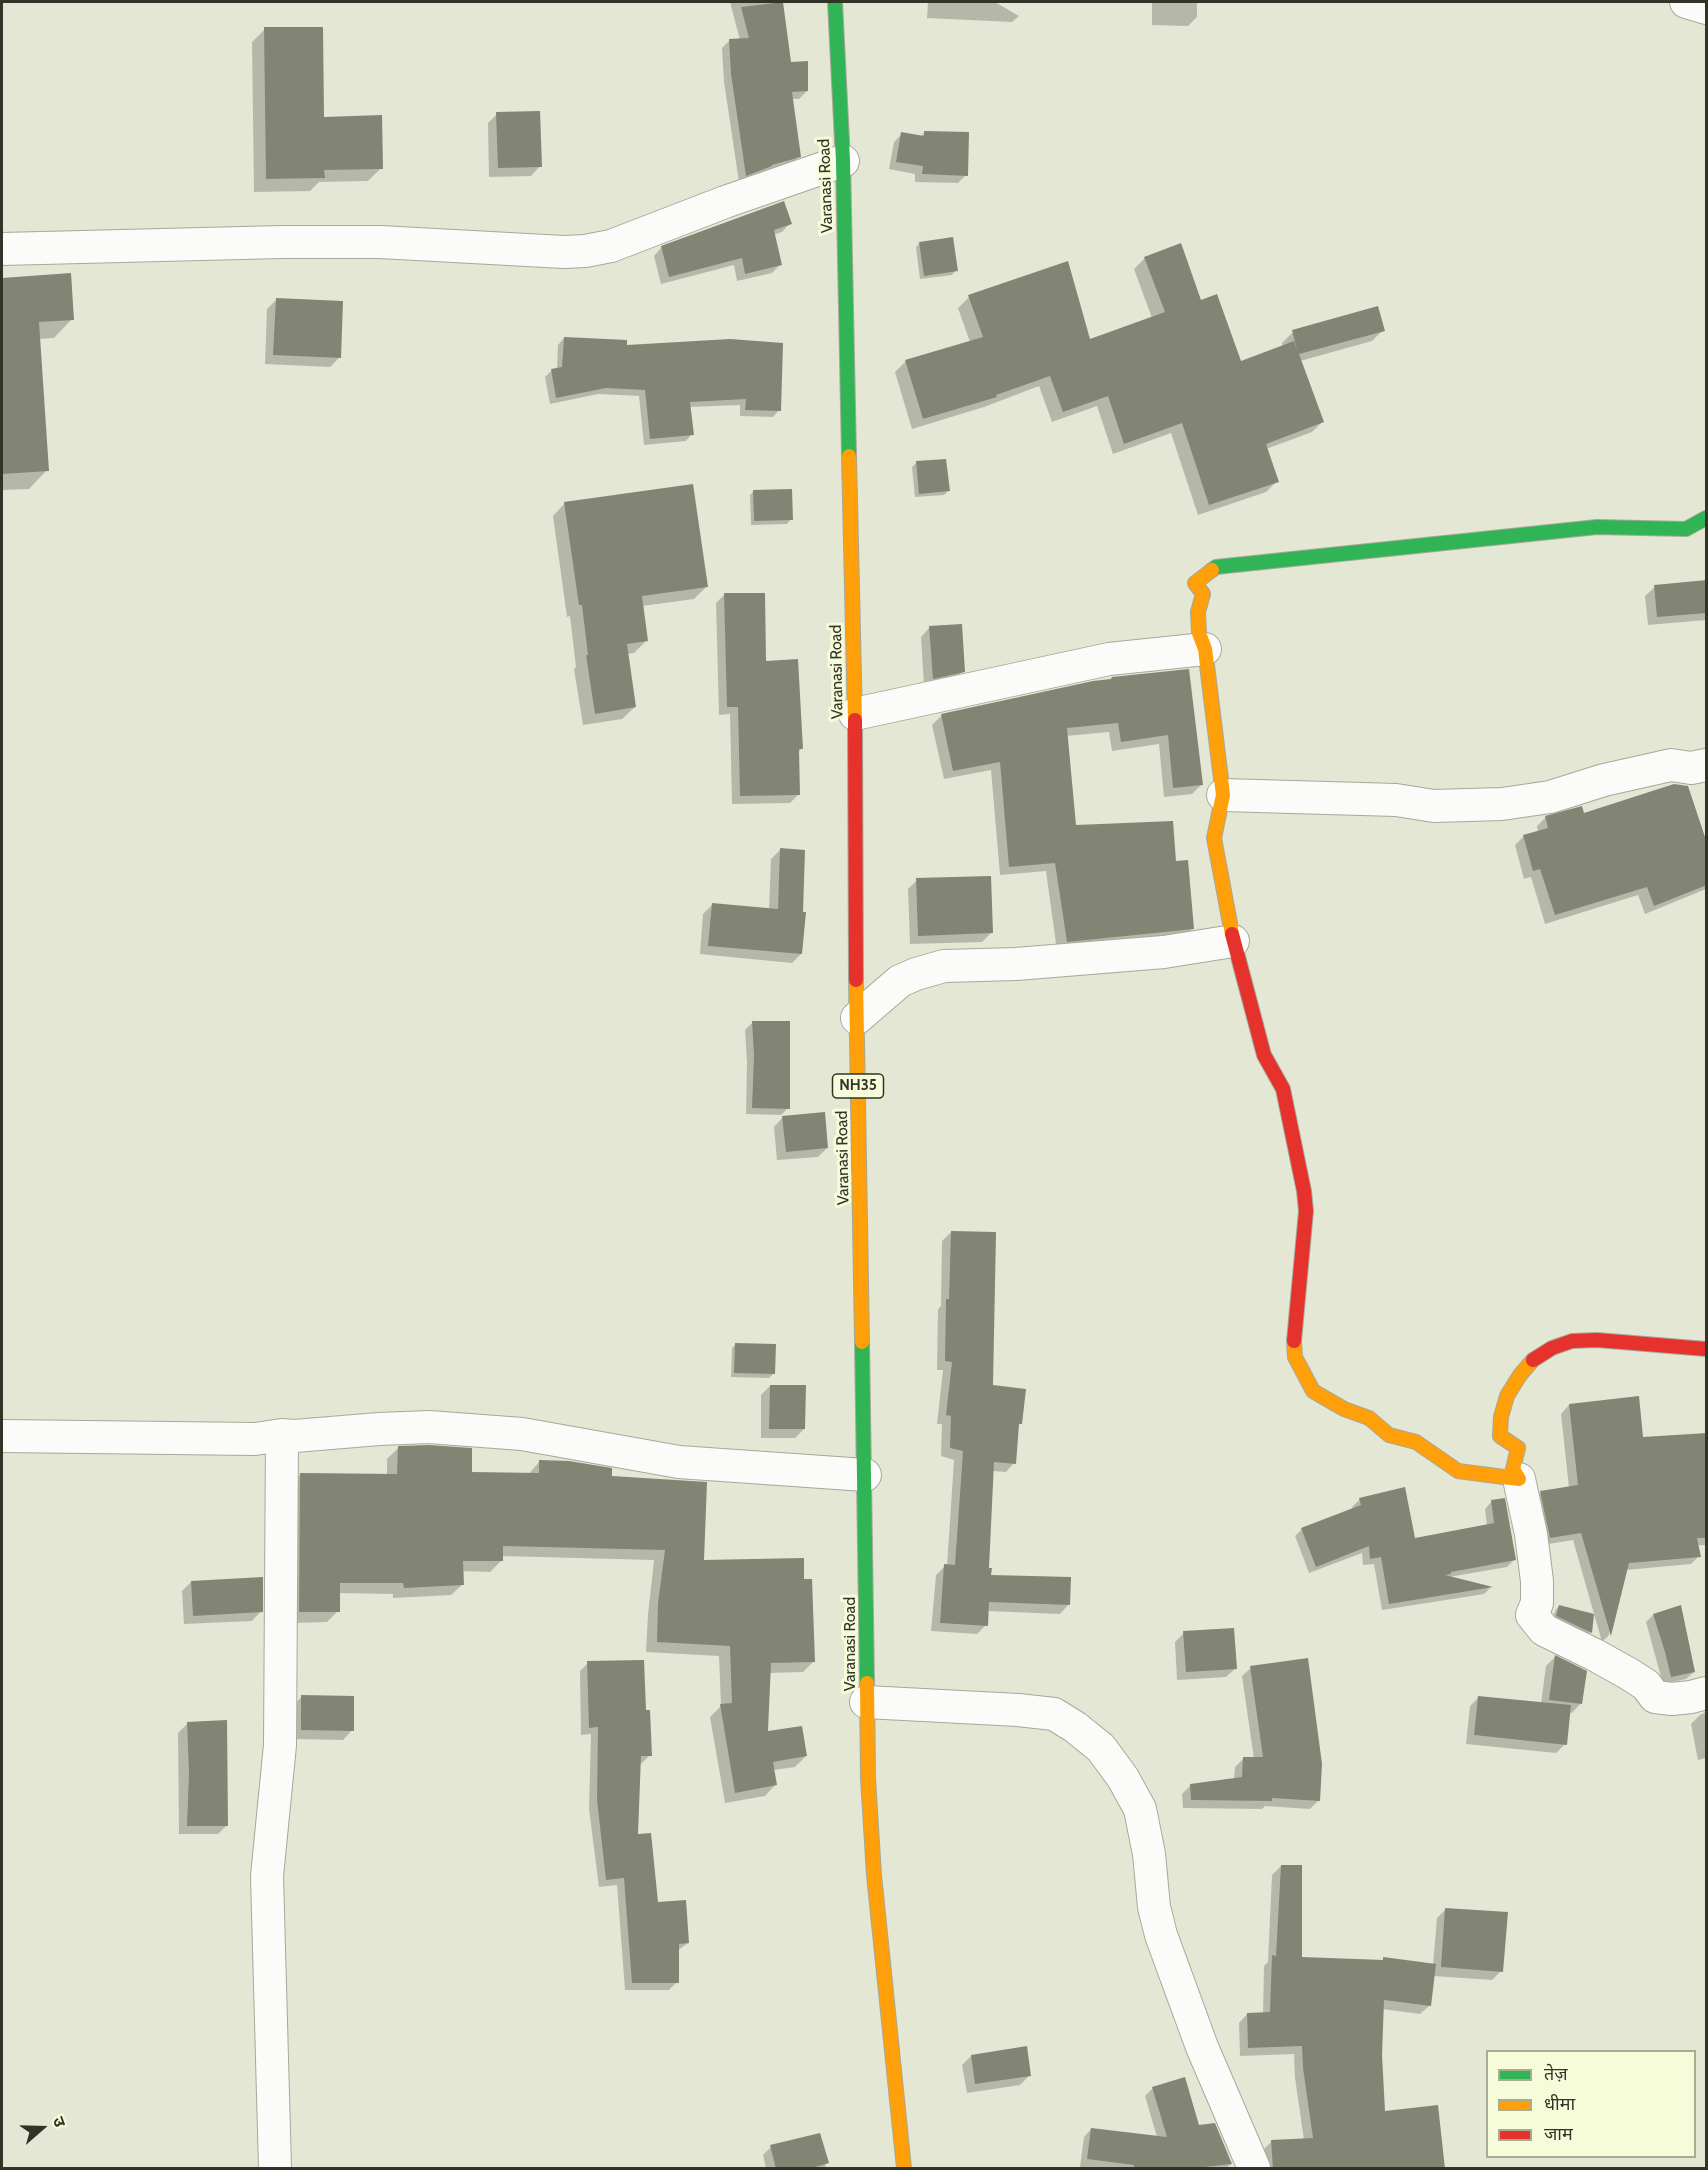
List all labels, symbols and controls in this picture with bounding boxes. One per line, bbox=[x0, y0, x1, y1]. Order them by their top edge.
street label: Varanasi Road bbox=[815, 139, 837, 233]
street label: Varanasi Road bbox=[827, 625, 847, 719]
road number: NH35 bbox=[832, 1074, 884, 1098]
street label: Varanasi Road bbox=[833, 1111, 853, 1205]
street label: Varanasi Road bbox=[840, 1597, 860, 1691]
legend bbox=[1486, 2050, 1696, 2158]
text: तेज़ bbox=[1544, 2063, 1568, 2085]
text: धीमा bbox=[1544, 2093, 1575, 2115]
north arrow bbox=[12, 2098, 72, 2158]
text: उ bbox=[49, 2114, 70, 2129]
text: जाम bbox=[1544, 2123, 1573, 2145]

